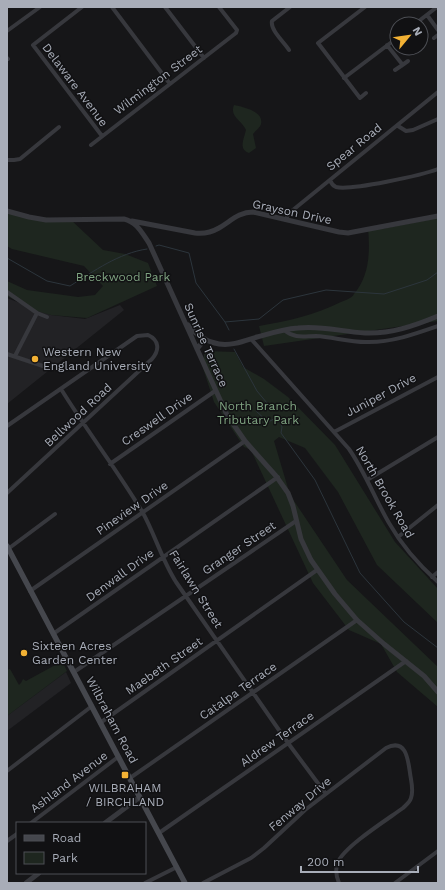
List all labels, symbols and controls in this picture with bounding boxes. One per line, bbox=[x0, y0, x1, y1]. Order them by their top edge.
north arrow bbox=[389, 16, 429, 56]
text: N bbox=[410, 25, 425, 38]
street label: Delaware Avenue bbox=[39, 41, 111, 129]
street label: Wilmington Street bbox=[111, 42, 205, 118]
street label: Spear Road bbox=[324, 121, 384, 173]
street label: Grayson Drive bbox=[251, 197, 333, 227]
park label: Breckwood Park bbox=[76, 270, 171, 284]
street label: Sunrise Terrace bbox=[181, 301, 231, 389]
place label: Western New England University bbox=[43, 345, 152, 373]
marker: Western New England University bbox=[30, 354, 40, 364]
street label: Juniper Drive bbox=[343, 371, 419, 419]
street label: Bellwood Road bbox=[41, 380, 115, 450]
street label: Creswell Drive bbox=[119, 389, 195, 449]
park label: North Branch Tributary Park bbox=[217, 399, 299, 427]
street label: North Brook Road bbox=[353, 444, 417, 540]
street label: Pineview Drive bbox=[93, 478, 171, 538]
street label: Granger Street bbox=[200, 518, 278, 578]
street label: Denwall Drive bbox=[83, 546, 157, 604]
street label: Fairlawn Street bbox=[166, 547, 226, 631]
street label: Maebeth Street bbox=[123, 634, 205, 698]
place label: Sixteen Acres Garden Center bbox=[32, 639, 118, 667]
marker: Sixteen Acres Garden Center bbox=[19, 648, 29, 658]
street label: Catalpa Terrace bbox=[197, 659, 279, 723]
street label: Wilbraham Road bbox=[83, 674, 141, 766]
street label: Aldrew Terrace bbox=[237, 708, 317, 770]
street label: Ashland Avenue bbox=[28, 748, 110, 816]
marker: WILBRAHAM / BIRCHLAND bbox=[120, 770, 130, 780]
street label: Fenway Drive bbox=[266, 774, 334, 834]
place label: WILBRAHAM / BIRCHLAND bbox=[86, 781, 164, 809]
legend bbox=[16, 822, 146, 874]
text: Road bbox=[52, 831, 81, 845]
scale bar bbox=[301, 848, 418, 874]
text: Park bbox=[52, 851, 78, 865]
text: 200 m bbox=[307, 855, 344, 869]

